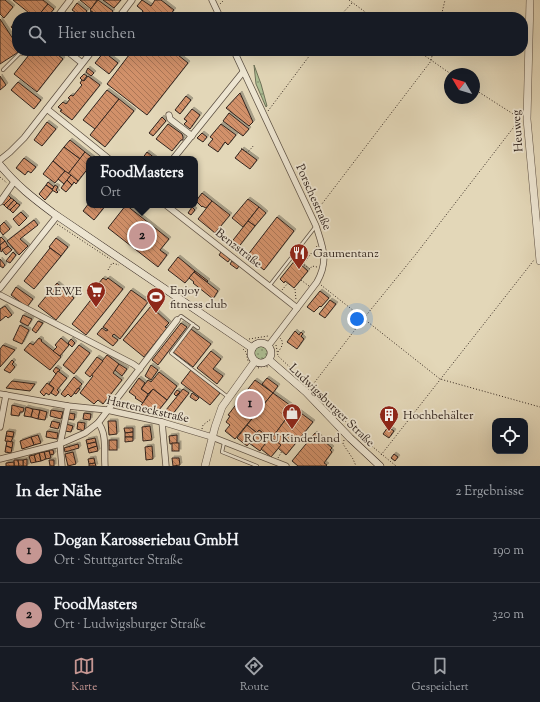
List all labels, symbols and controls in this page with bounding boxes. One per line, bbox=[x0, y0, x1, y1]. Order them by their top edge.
search box bbox=[12, 12, 528, 56]
icon: search bbox=[26, 23, 48, 45]
text: Hier suchen bbox=[58, 24, 136, 45]
north arrow bbox=[444, 68, 480, 104]
street label: Heuweg bbox=[508, 109, 528, 153]
popup bbox=[86, 156, 198, 208]
street label: Porschestraße bbox=[290, 161, 336, 234]
text: FoodMasters bbox=[100, 163, 184, 184]
text: Ort bbox=[100, 184, 121, 202]
pin: 2 bbox=[129, 221, 155, 251]
street label: Benzstraße bbox=[211, 225, 266, 273]
restaurant icon: Gaumentanz bbox=[288, 242, 310, 270]
place label: Gaumentanz bbox=[313, 245, 379, 263]
supermarket icon: REWE bbox=[85, 280, 107, 308]
place label: Enjoy fitness club bbox=[170, 282, 228, 314]
place label: REWE bbox=[46, 283, 83, 301]
sports icon: Enjoy fitness club bbox=[145, 286, 167, 314]
your location bbox=[347, 309, 367, 329]
street label: Ludwigsburger Straße bbox=[284, 360, 379, 452]
pin: 1 bbox=[237, 389, 263, 419]
street label: Harteneckstraße bbox=[105, 392, 191, 428]
shop icon: ROFU Kinderland bbox=[281, 402, 303, 430]
building icon: Hochbehälter bbox=[378, 404, 400, 432]
place label: Hochbehälter bbox=[403, 407, 474, 425]
map controls bbox=[492, 418, 528, 454]
button: locate bbox=[492, 418, 528, 454]
place label: ROFU Kinderland bbox=[244, 430, 340, 448]
text: In der Nähe bbox=[16, 480, 102, 504]
text: 2 Ergebnisse bbox=[455, 483, 524, 501]
text: Dogan Karosseriebau GmbH bbox=[54, 531, 239, 552]
text: 1 bbox=[27, 542, 31, 560]
text: 190 m bbox=[493, 542, 524, 560]
text: Ort · Stuttgarter Straße bbox=[54, 552, 183, 570]
text: FoodMasters bbox=[54, 595, 137, 616]
text: 2 bbox=[26, 606, 32, 624]
text: 320 m bbox=[492, 606, 524, 624]
text: Ort · Ludwigsburger Straße bbox=[54, 616, 206, 634]
tab: Karte bbox=[71, 655, 97, 695]
tab: Route bbox=[240, 655, 269, 695]
tab: Gespeichert bbox=[412, 655, 469, 695]

